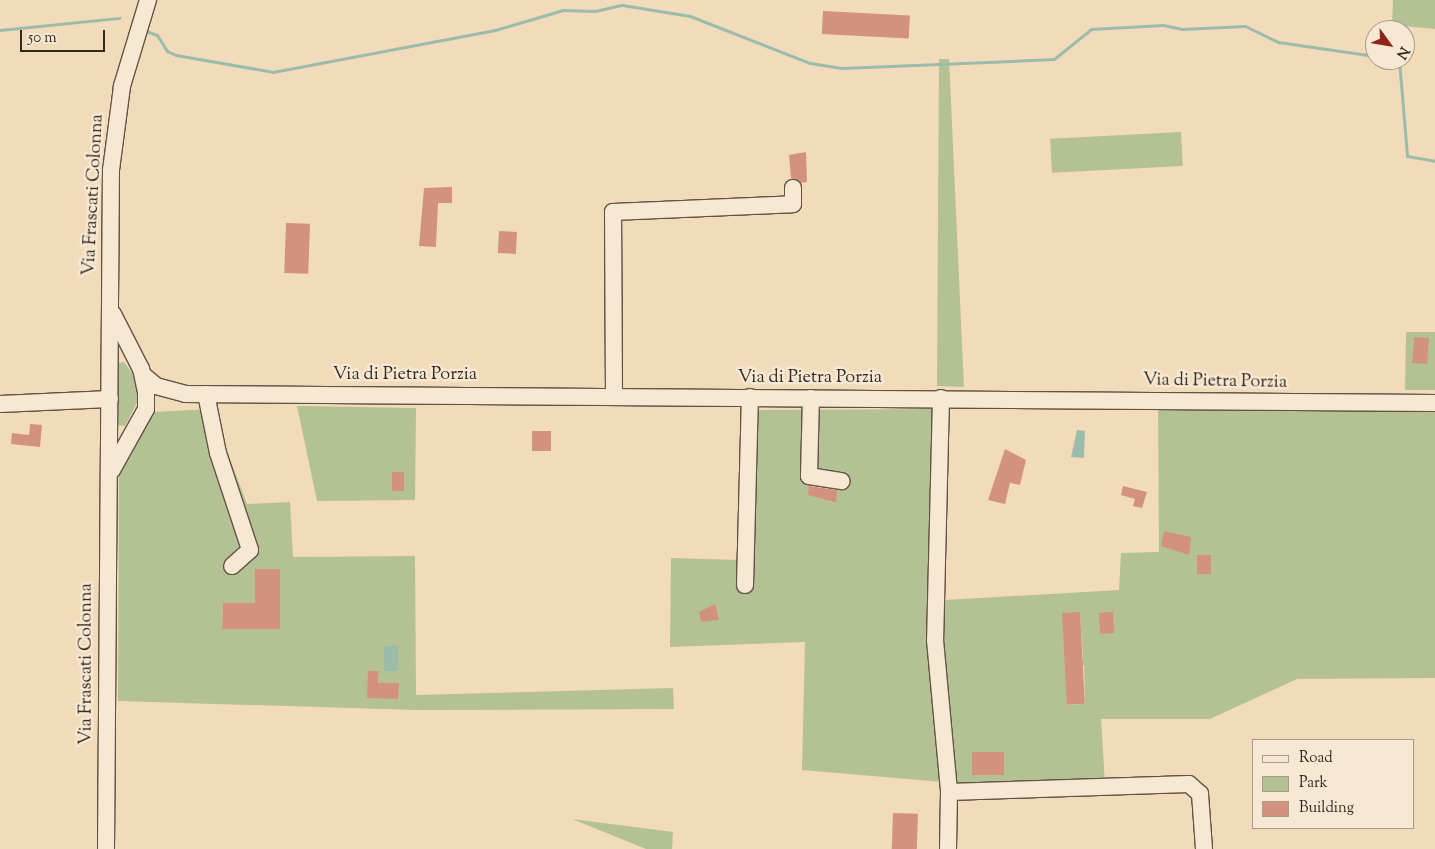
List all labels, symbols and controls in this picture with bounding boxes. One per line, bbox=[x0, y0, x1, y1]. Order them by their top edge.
scale bar bbox=[22, 20, 108, 52]
north arrow bbox=[1365, 20, 1415, 70]
text: 50 m bbox=[28, 28, 57, 49]
text: N bbox=[1390, 42, 1413, 62]
street label: Via Frascati Colonna bbox=[79, 114, 109, 276]
street label: Via di Pietra Porzia bbox=[333, 364, 477, 386]
street label: Via di Pietra Porzia bbox=[738, 367, 882, 389]
street label: Via di Pietra Porzia bbox=[1143, 370, 1287, 394]
street label: Via Frascati Colonna bbox=[76, 583, 98, 745]
legend bbox=[1252, 739, 1415, 829]
text: Road bbox=[1299, 748, 1333, 769]
text: Park bbox=[1299, 773, 1328, 794]
text: Building bbox=[1299, 798, 1354, 819]

